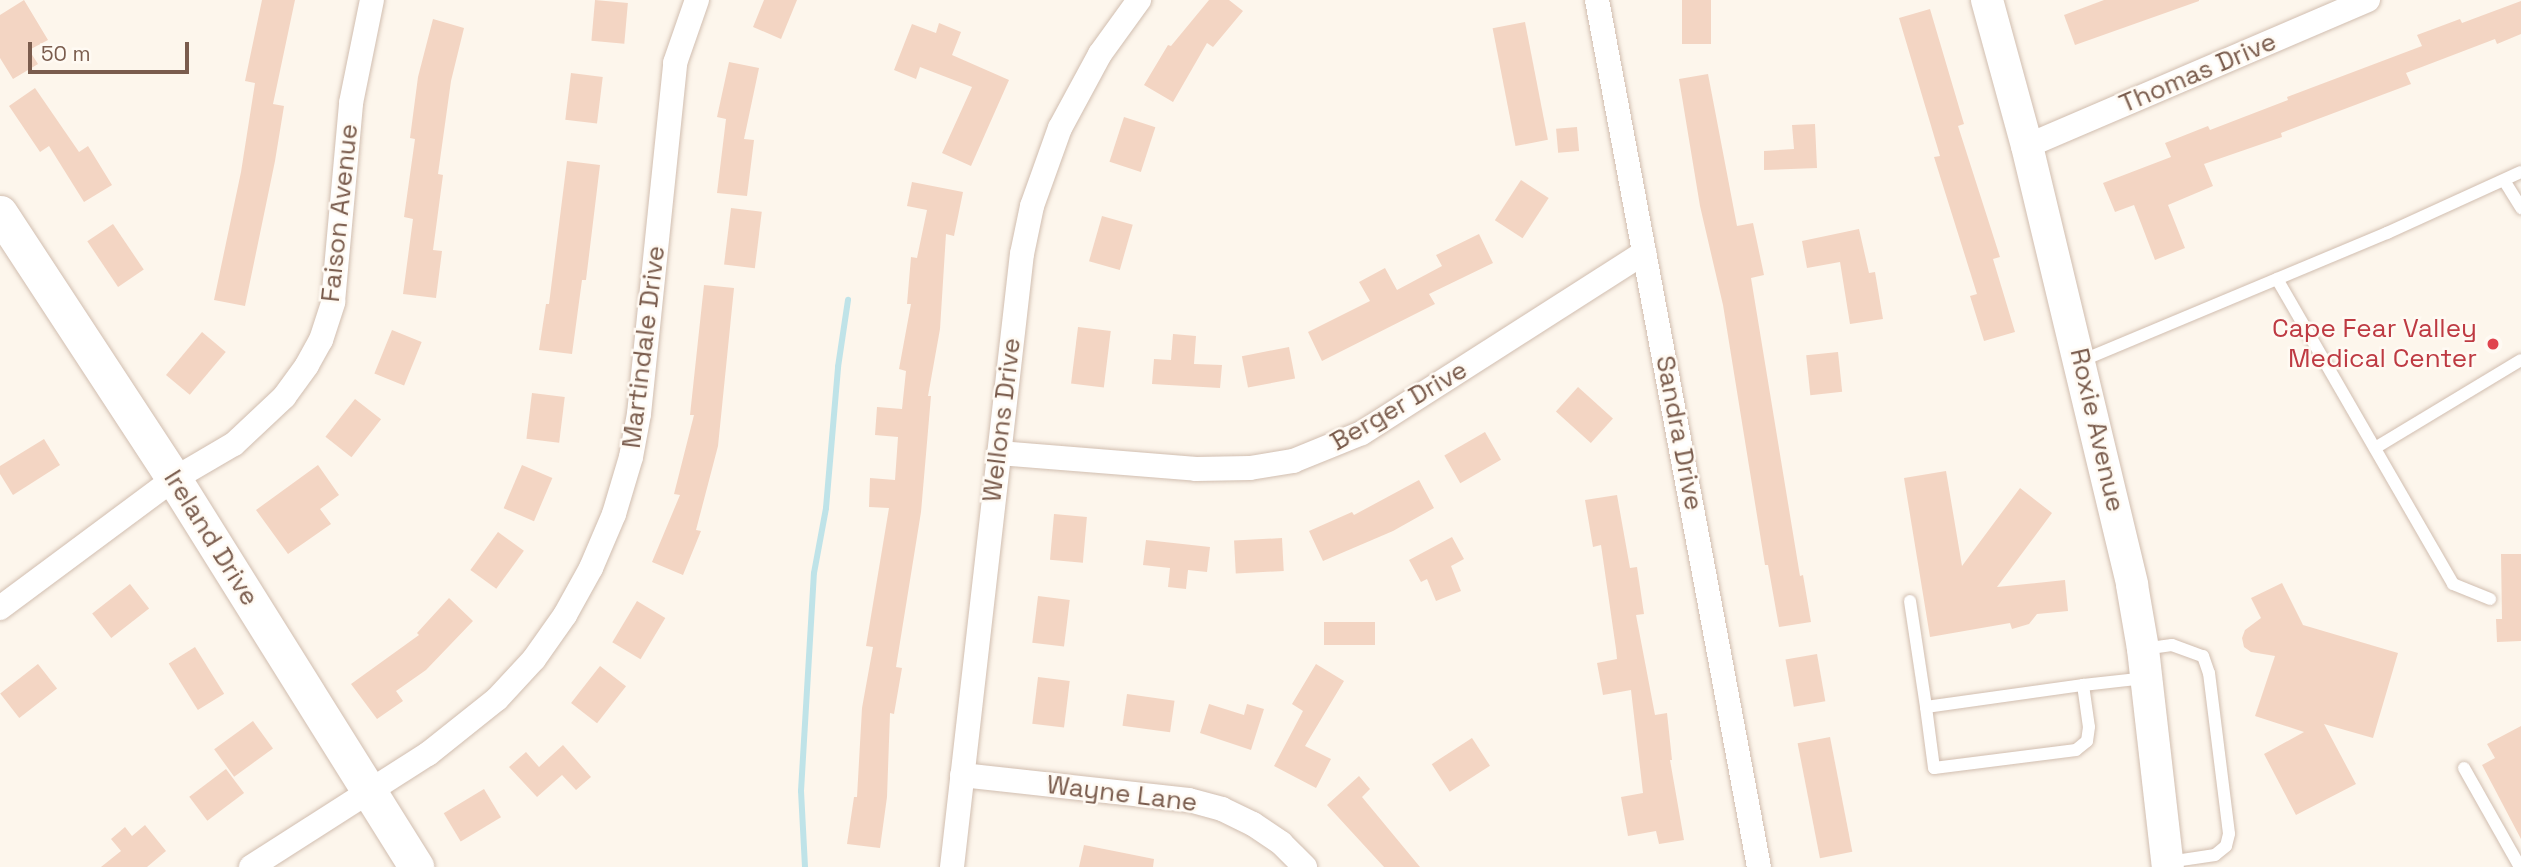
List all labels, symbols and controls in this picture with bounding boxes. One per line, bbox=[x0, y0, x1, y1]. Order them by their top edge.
street label: Thomas Drive bbox=[2115, 26, 2281, 120]
scale bar bbox=[32, 28, 192, 72]
text: 50 m bbox=[41, 40, 91, 67]
street label: Faison Avenue bbox=[315, 122, 365, 304]
street label: Martindale Drive bbox=[616, 244, 672, 450]
place label: Cape Fear Valley Medical Center bbox=[2272, 313, 2477, 374]
marker: Cape Fear Valley Medical Center bbox=[2483, 334, 2503, 354]
street label: Wellons Drive bbox=[976, 336, 1028, 504]
street label: Roxie Avenue bbox=[2063, 345, 2131, 515]
street label: Sandra Drive bbox=[1649, 353, 1709, 513]
street label: Berger Drive bbox=[1325, 354, 1473, 458]
street label: Ireland Drive bbox=[157, 464, 265, 612]
street label: Wayne Lane bbox=[1045, 769, 1199, 819]

